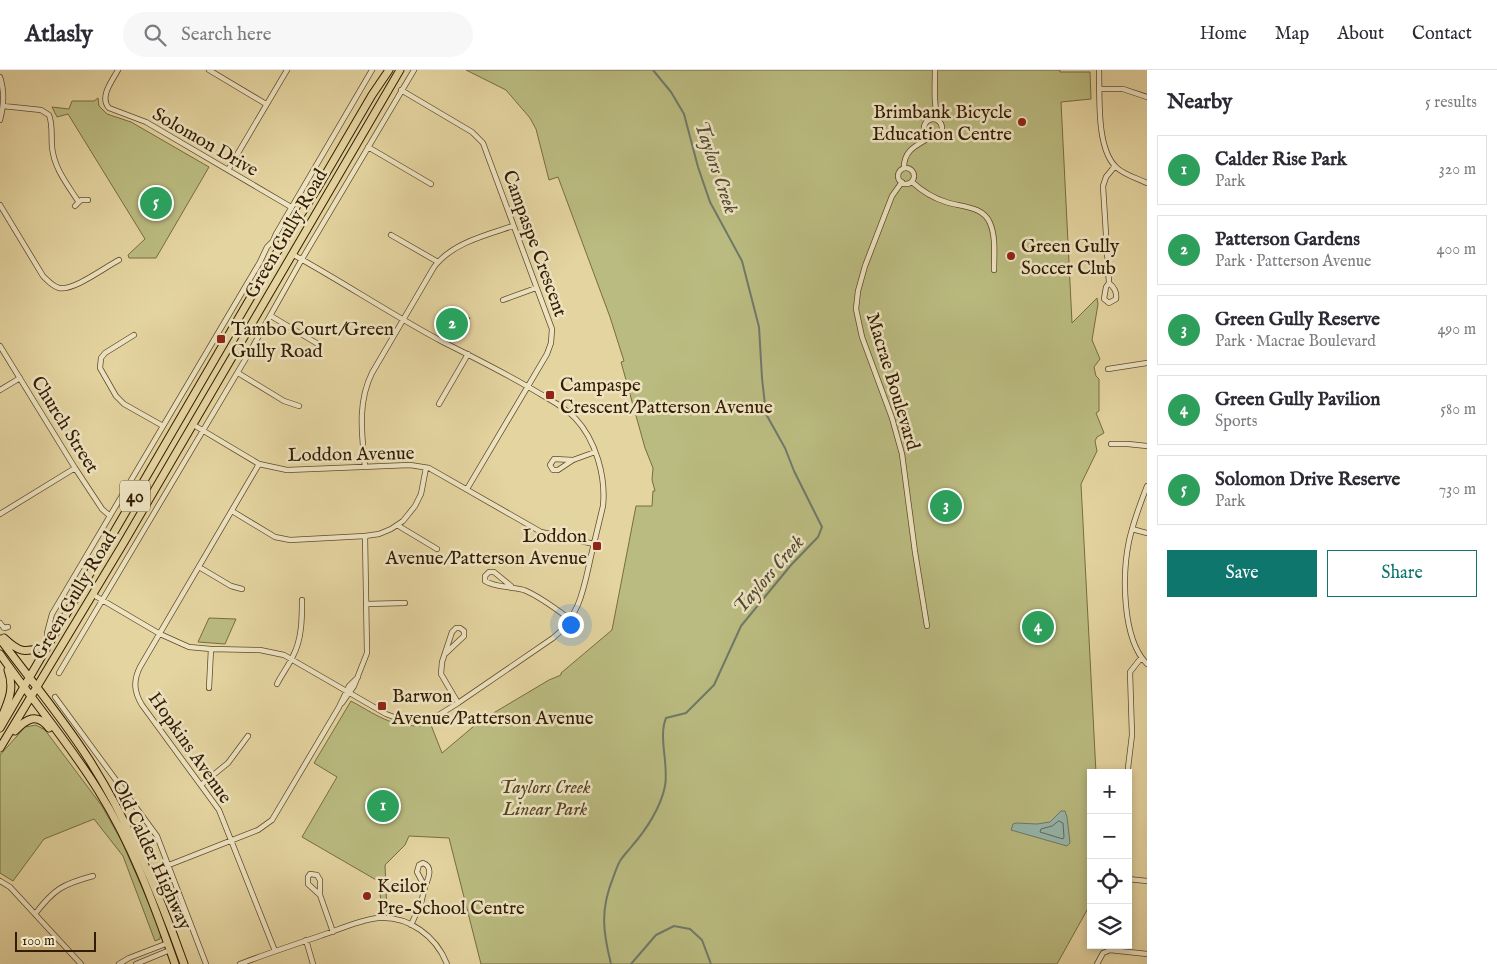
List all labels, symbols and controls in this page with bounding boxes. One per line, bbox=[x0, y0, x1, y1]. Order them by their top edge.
search box bbox=[123, 12, 473, 57]
text: Atlasly bbox=[25, 19, 93, 50]
icon: search bbox=[141, 21, 169, 49]
text: Search here bbox=[181, 23, 271, 47]
text: Home bbox=[1200, 23, 1247, 46]
text: Map bbox=[1275, 23, 1309, 46]
text: About bbox=[1337, 23, 1384, 46]
text: Contact bbox=[1412, 23, 1472, 46]
text: Nearby bbox=[1167, 89, 1232, 116]
text: 5 results bbox=[1425, 93, 1477, 113]
place label: Brimbank Bicycle Education Centre bbox=[872, 101, 1012, 147]
street label: Solomon Drive bbox=[148, 103, 263, 183]
marker: Brimbank Bicycle Education Centre bbox=[1016, 116, 1028, 128]
water label: Taylors Creek bbox=[688, 118, 743, 217]
text: Calder Rise Park bbox=[1215, 148, 1347, 172]
text: 1 bbox=[1181, 160, 1187, 180]
text: 320 m bbox=[1439, 160, 1476, 180]
street label: Green Gully Road bbox=[240, 164, 334, 303]
street label: Campaspe Crescent bbox=[496, 167, 572, 321]
text: Park bbox=[1215, 172, 1245, 192]
pin: 5 bbox=[140, 184, 172, 222]
text: Patterson Gardens bbox=[1215, 228, 1360, 252]
place label: Green Gully Soccer Club bbox=[1021, 235, 1120, 281]
text: 2 bbox=[1180, 240, 1188, 260]
text: 400 m bbox=[1437, 240, 1476, 260]
marker: Green Gully Soccer Club bbox=[1005, 250, 1017, 262]
text: Park · Patterson Avenue bbox=[1215, 252, 1371, 272]
pin: 2 bbox=[436, 305, 468, 343]
text: Green Gully Reserve bbox=[1215, 308, 1380, 332]
street label: Macrae Boulevard bbox=[860, 310, 925, 454]
place label: Tambo Court/Green Gully Road bbox=[231, 318, 394, 364]
text: 3 bbox=[1181, 320, 1187, 340]
text: 490 m bbox=[1437, 320, 1476, 340]
text: Park · Macrae Boulevard bbox=[1215, 332, 1376, 352]
marker: Tambo Court/Green Gully Road bbox=[215, 333, 227, 345]
street label: Church Street bbox=[25, 372, 104, 478]
place label: Campaspe Crescent/Patterson Avenue bbox=[560, 374, 773, 420]
text: Green Gully Pavilion bbox=[1215, 388, 1380, 412]
marker: Campaspe Crescent/Patterson Avenue bbox=[544, 389, 556, 401]
text: 4 bbox=[1180, 400, 1188, 420]
text: 580 m bbox=[1440, 400, 1476, 420]
text: Sports bbox=[1215, 412, 1257, 432]
street label: Loddon Avenue bbox=[287, 442, 415, 468]
text: Solomon Drive Reserve bbox=[1215, 468, 1400, 492]
text: 5 bbox=[1181, 480, 1187, 500]
text: 730 m bbox=[1439, 480, 1476, 500]
road number: 40 bbox=[120, 481, 150, 512]
pin: 3 bbox=[930, 487, 962, 525]
text: Park bbox=[1215, 492, 1245, 512]
place label: Loddon Avenue/Patterson Avenue bbox=[384, 525, 587, 571]
street label: Green Gully Road bbox=[27, 527, 123, 665]
water label: Taylors Creek bbox=[728, 531, 810, 619]
marker: Loddon Avenue/Patterson Avenue bbox=[591, 540, 603, 552]
button: Save bbox=[1167, 550, 1317, 597]
button: Share bbox=[1327, 550, 1477, 597]
pin: 4 bbox=[1022, 608, 1054, 646]
your location bbox=[558, 612, 584, 638]
place label: Barwon Avenue/Patterson Avenue bbox=[391, 685, 594, 731]
street label: Hopkins Avenue bbox=[142, 688, 237, 809]
marker: Barwon Avenue/Patterson Avenue bbox=[376, 700, 388, 712]
map controls bbox=[1087, 769, 1132, 949]
button: + bbox=[1087, 769, 1132, 814]
street label: Old Calder Highway bbox=[106, 776, 197, 935]
park label: Taylors Creek Linear Park bbox=[499, 776, 591, 822]
pin: 1 bbox=[367, 787, 399, 825]
button: − bbox=[1087, 814, 1132, 859]
button: locate bbox=[1087, 859, 1132, 904]
place label: Keilor Pre-School Centre bbox=[377, 875, 525, 921]
marker: Keilor Pre-School Centre bbox=[361, 890, 373, 902]
button: layers bbox=[1087, 904, 1132, 949]
scale bar bbox=[15, 929, 96, 952]
text: 100 m bbox=[22, 932, 55, 950]

